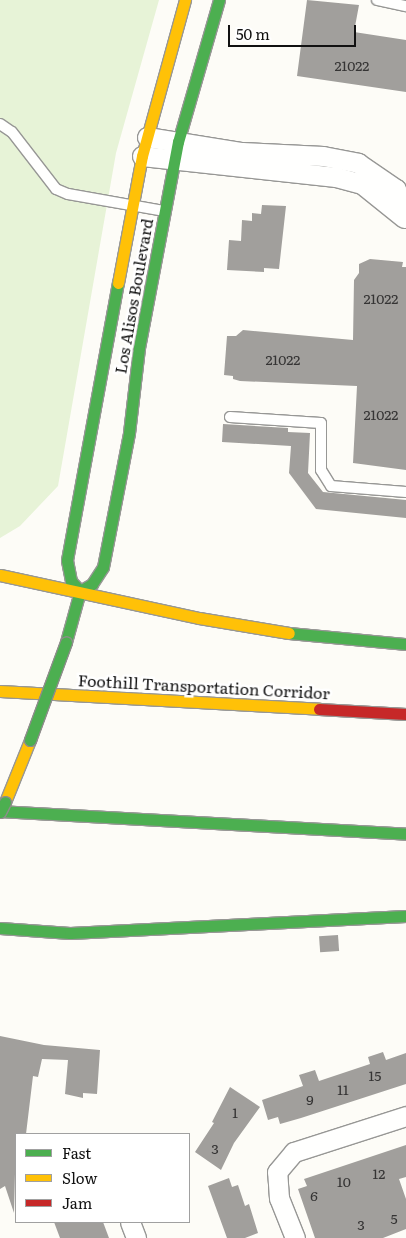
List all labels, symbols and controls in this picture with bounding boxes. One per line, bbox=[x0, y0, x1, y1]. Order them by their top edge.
scale bar bbox=[231, 15, 358, 47]
text: 50 m bbox=[236, 22, 270, 45]
house number: 21022 bbox=[335, 57, 369, 73]
street label: Los Alisos Boulevard bbox=[110, 217, 156, 375]
house number: 21022 bbox=[364, 290, 398, 306]
house number: 21022 bbox=[266, 351, 300, 367]
house number: 21022 bbox=[364, 406, 398, 422]
street label: Foothill Transportation Corridor bbox=[78, 670, 330, 702]
house number: 15 bbox=[369, 1067, 381, 1083]
house number: 11 bbox=[337, 1081, 349, 1097]
house number: 9 bbox=[306, 1091, 314, 1107]
house number: 1 bbox=[232, 1104, 238, 1120]
legend bbox=[15, 1133, 190, 1223]
house number: 3 bbox=[211, 1140, 219, 1156]
text: Fast bbox=[62, 1141, 91, 1164]
house number: 12 bbox=[373, 1165, 385, 1181]
text: Slow bbox=[62, 1166, 97, 1189]
house number: 10 bbox=[337, 1173, 351, 1189]
house number: 6 bbox=[310, 1187, 318, 1203]
text: Jam bbox=[62, 1191, 92, 1214]
house number: 5 bbox=[390, 1210, 398, 1226]
house number: 3 bbox=[357, 1216, 365, 1232]

